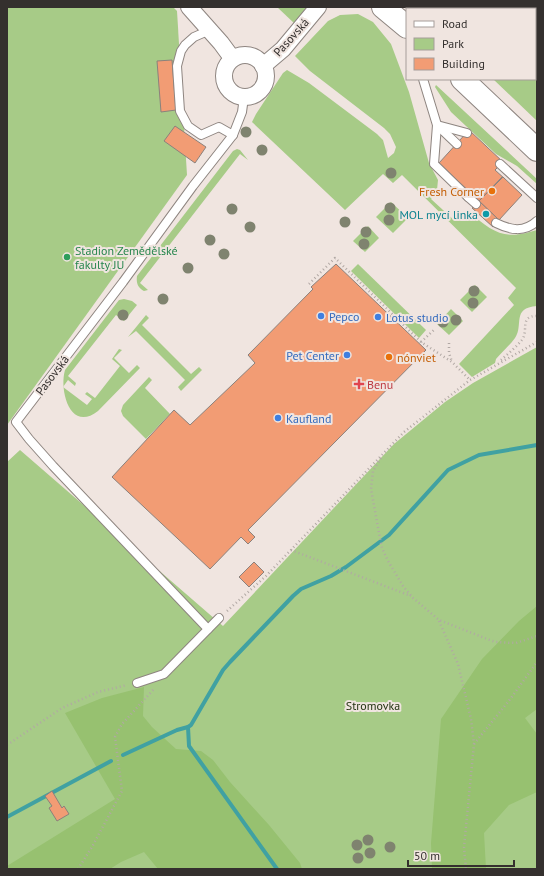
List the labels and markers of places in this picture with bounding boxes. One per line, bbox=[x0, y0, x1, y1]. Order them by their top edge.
place label: Fresh Corner bbox=[419, 184, 484, 199]
marker: Fresh Corner bbox=[487, 186, 497, 196]
place label: MOL mycí linka bbox=[399, 207, 478, 222]
marker: MOL mycí linka bbox=[481, 209, 491, 219]
place label: Stadion Zemědělské fakulty JU bbox=[75, 243, 178, 272]
marker: Stadion Zemědělské fakulty JU bbox=[62, 252, 72, 262]
place label: Pepco bbox=[329, 309, 359, 324]
place label: Lotus studio bbox=[386, 310, 448, 325]
marker: Pepco bbox=[316, 311, 326, 321]
marker: Lotus studio bbox=[373, 312, 383, 322]
place label: Pet Center bbox=[286, 348, 339, 363]
marker: Pet Center bbox=[342, 350, 352, 360]
place label: nónviet bbox=[397, 350, 436, 365]
marker: nónviet bbox=[384, 352, 394, 362]
place label: Benu bbox=[367, 377, 393, 392]
marker: Benu bbox=[354, 379, 364, 389]
place label: Kaufland bbox=[286, 411, 331, 426]
marker: Kaufland bbox=[273, 413, 283, 423]

